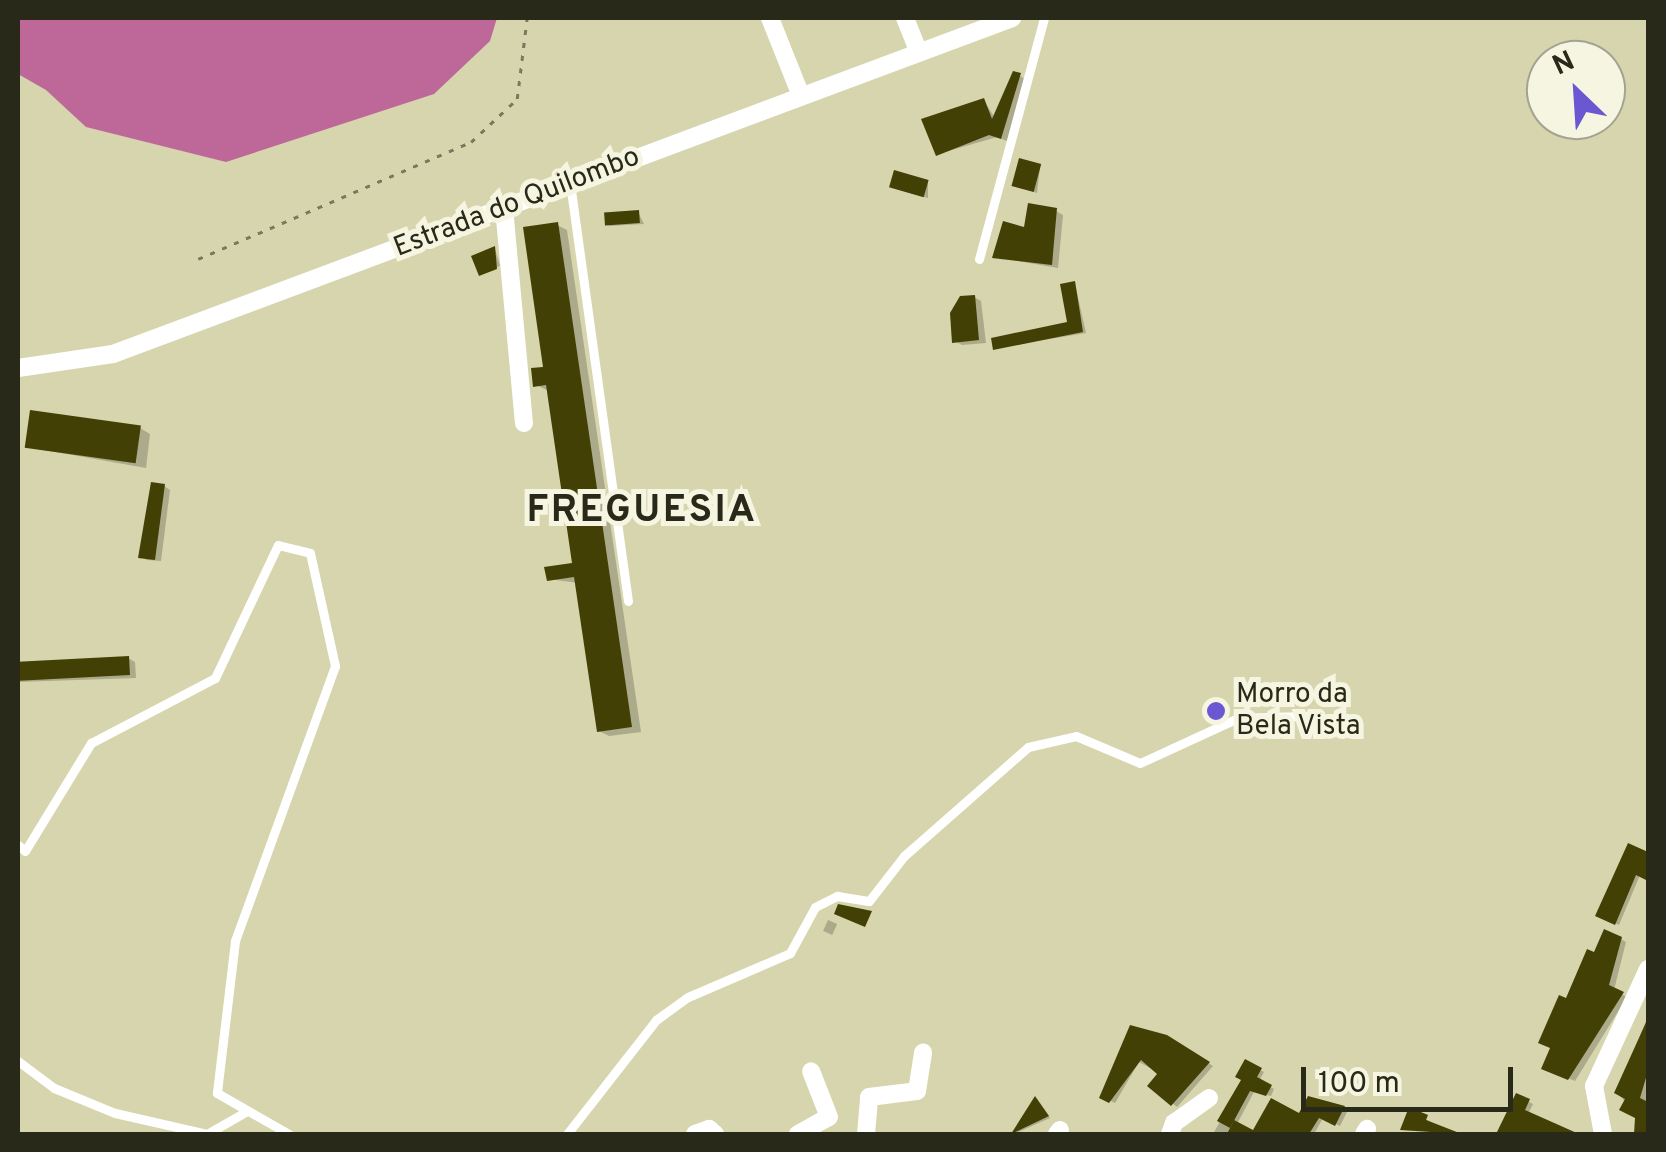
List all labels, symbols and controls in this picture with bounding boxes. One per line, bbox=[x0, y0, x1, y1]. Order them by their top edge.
north arrow bbox=[1526, 40, 1626, 140]
text: N bbox=[1547, 44, 1581, 85]
street label: Estrada do Quilombo bbox=[389, 141, 645, 265]
district label: FREGUESIA bbox=[526, 489, 758, 535]
place label: Morro da Bela Vista bbox=[1236, 678, 1362, 744]
marker: Morro da Bela Vista bbox=[1205, 700, 1227, 722]
scale bar bbox=[1306, 1047, 1518, 1109]
text: 100 m bbox=[1318, 1066, 1400, 1103]

